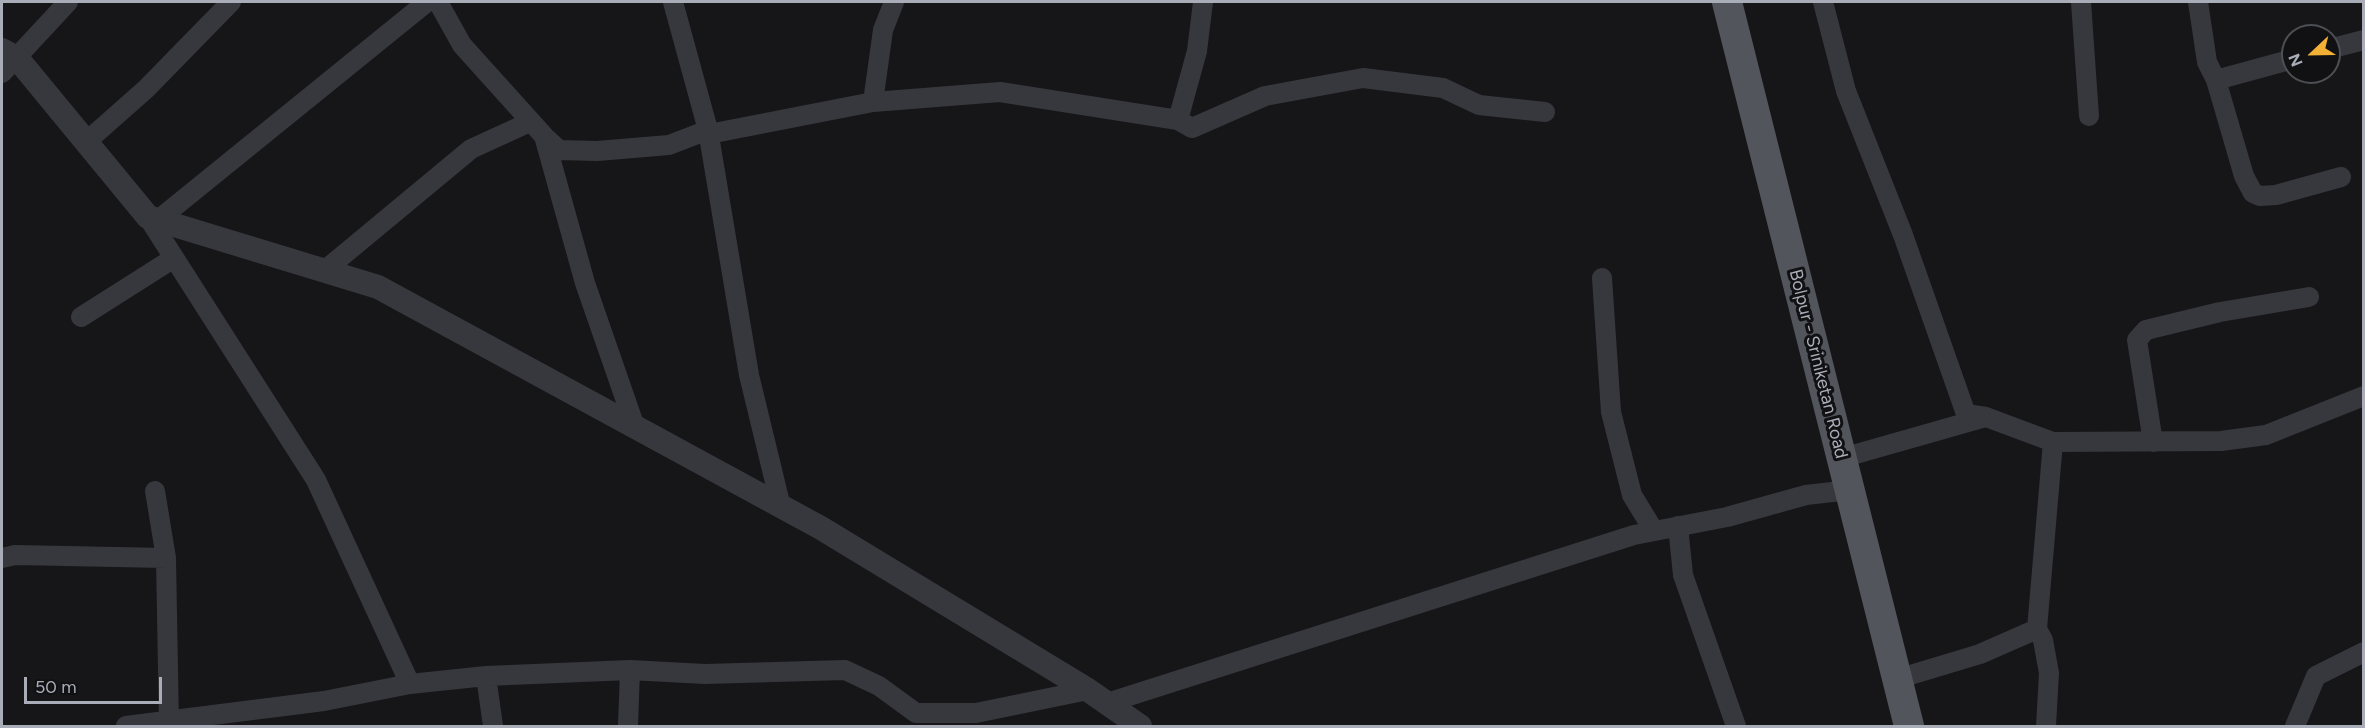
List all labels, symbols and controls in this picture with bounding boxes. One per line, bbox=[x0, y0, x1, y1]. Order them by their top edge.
north arrow bbox=[2281, 24, 2341, 84]
text: N bbox=[2285, 51, 2307, 69]
street label: Bolpur - Sriniketan Road bbox=[1784, 267, 1852, 461]
scale bar bbox=[27, 665, 165, 703]
text: 50 m bbox=[35, 676, 77, 698]

